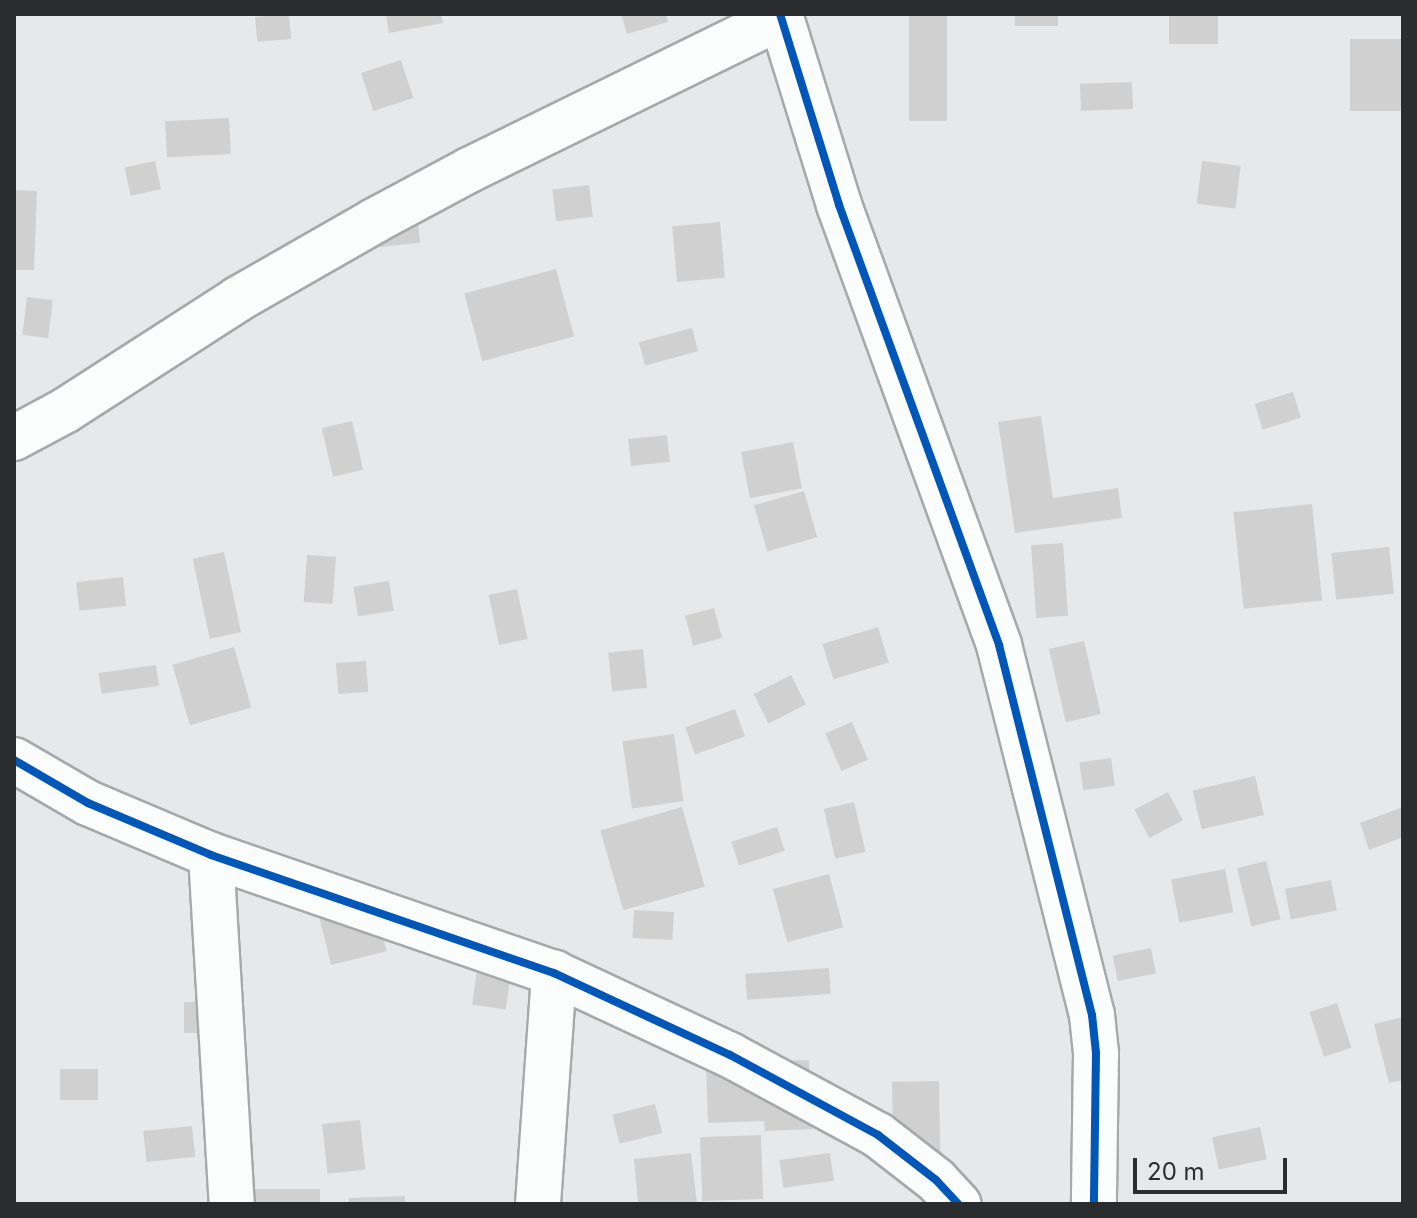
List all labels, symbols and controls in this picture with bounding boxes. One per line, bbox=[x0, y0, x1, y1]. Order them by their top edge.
scale bar bbox=[1137, 1142, 1291, 1192]
text: 20 m bbox=[1147, 1157, 1205, 1186]

